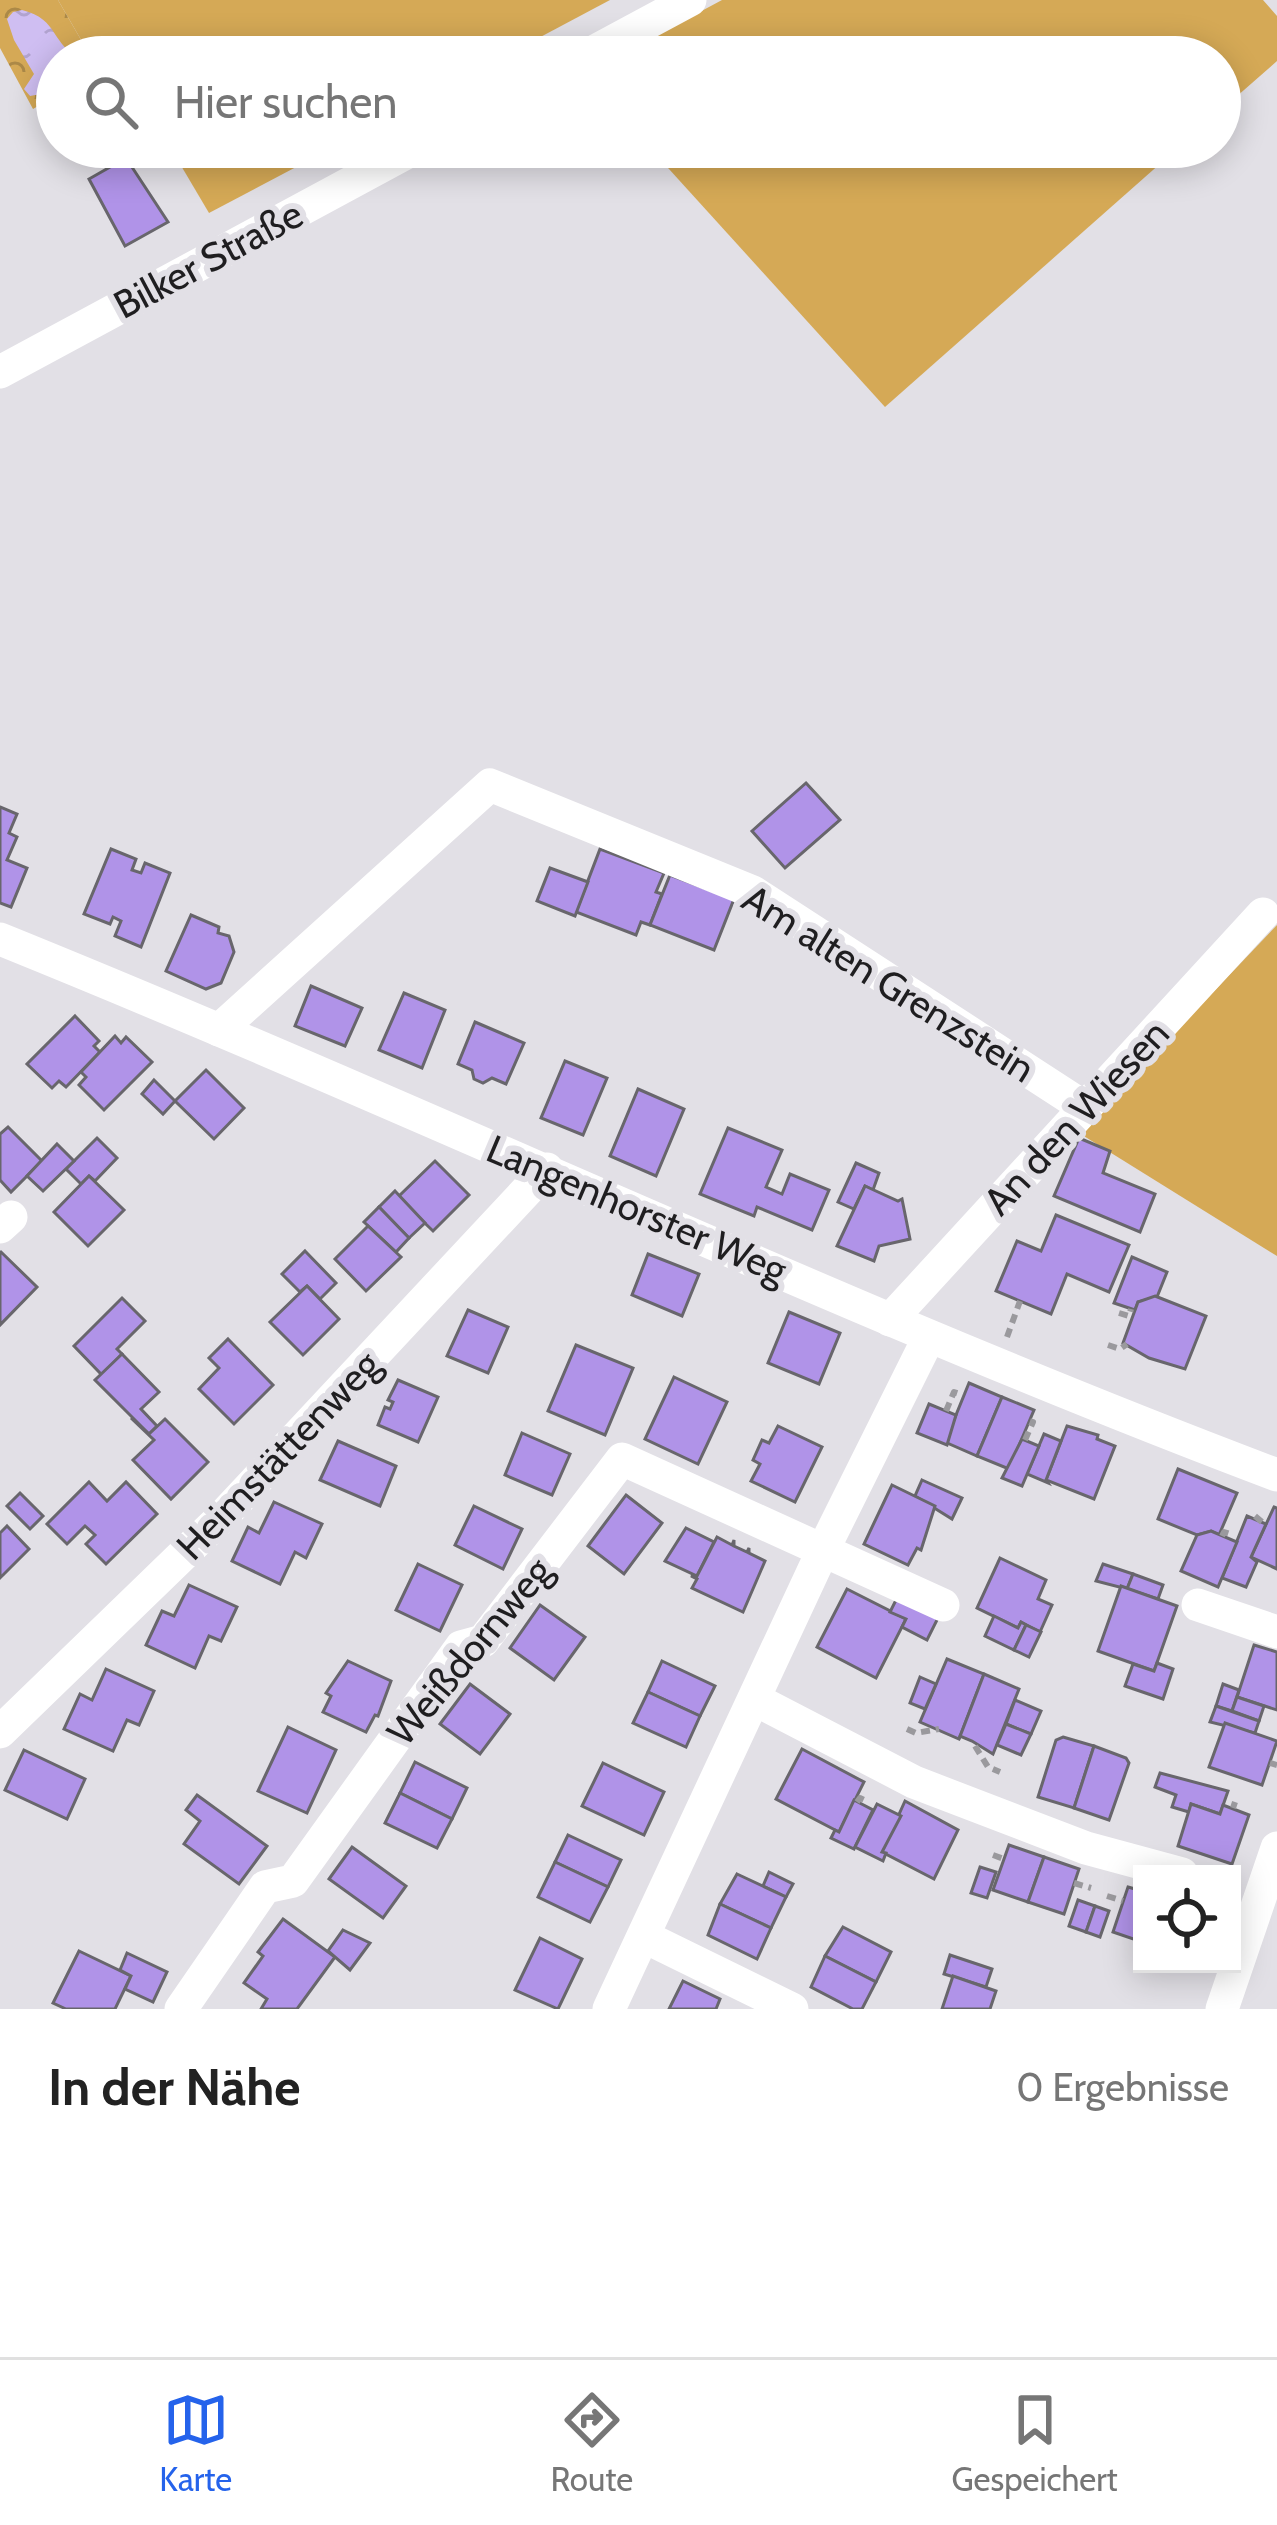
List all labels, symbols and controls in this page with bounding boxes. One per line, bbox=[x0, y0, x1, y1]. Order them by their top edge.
search box bbox=[36, 36, 1241, 168]
icon: search bbox=[78, 69, 144, 135]
text: Hier suchen bbox=[174, 75, 398, 129]
street label: Bilker Straße bbox=[106, 189, 310, 329]
street label: Am alten Grenzstein bbox=[734, 874, 1044, 1092]
street label: An den Wiesen bbox=[973, 1009, 1179, 1225]
street label: Langenhorster Weg bbox=[480, 1124, 795, 1294]
street label: Heimstättenweg bbox=[166, 1340, 390, 1570]
street label: Weißdornweg bbox=[377, 1547, 562, 1755]
map controls bbox=[1133, 1865, 1241, 1973]
button: locate bbox=[1133, 1865, 1241, 1973]
text: In der Nähe bbox=[48, 2056, 301, 2118]
text: 0 Ergebnisse bbox=[1016, 2063, 1229, 2111]
tab: Karte bbox=[159, 2387, 232, 2499]
tab: Route bbox=[551, 2387, 633, 2499]
tab: Gespeichert bbox=[952, 2387, 1118, 2499]

